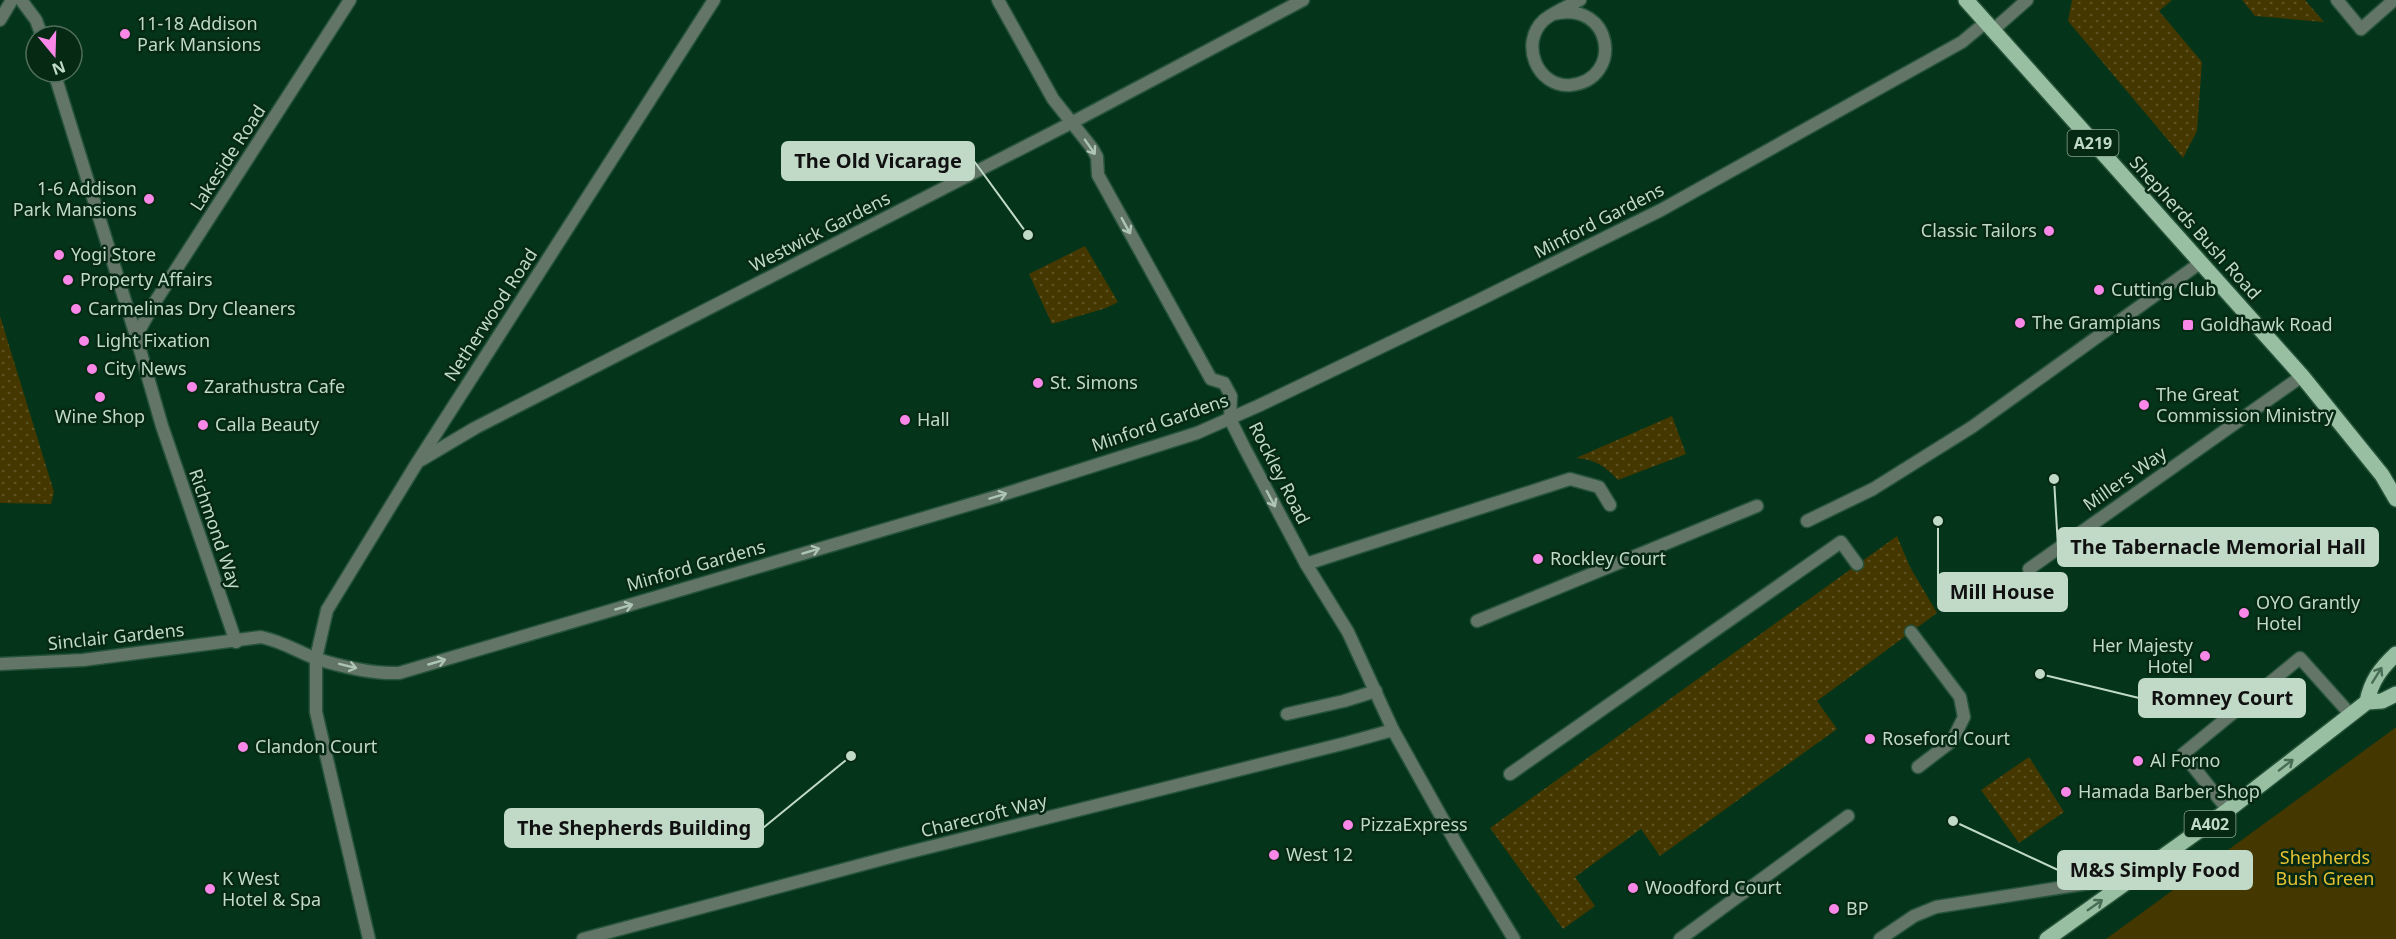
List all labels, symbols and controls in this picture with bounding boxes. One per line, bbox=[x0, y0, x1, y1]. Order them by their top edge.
place label: 11-18 Addison Park Mansions bbox=[137, 11, 261, 56]
north arrow bbox=[24, 24, 84, 84]
marker: 11-18 Addison Park Mansions bbox=[118, 27, 132, 41]
text: N bbox=[49, 56, 69, 81]
street label: Lakeside Road bbox=[184, 100, 270, 215]
road number: A219 bbox=[2068, 130, 2118, 156]
one-way arrow bbox=[1084, 138, 1096, 154]
callout: The Old Vicarage bbox=[782, 142, 974, 180]
text: The Old Vicarage bbox=[794, 147, 962, 174]
street label: Shepherds Bush Road bbox=[2125, 150, 2267, 304]
place label: 1-6 Addison Park Mansions bbox=[13, 176, 137, 221]
street label: Minford Gardens bbox=[1529, 177, 1668, 263]
street label: Westwick Gardens bbox=[745, 185, 894, 277]
marker: 1-6 Addison Park Mansions bbox=[142, 192, 156, 206]
one-way arrow bbox=[1121, 217, 1133, 234]
place label: Classic Tailors bbox=[1921, 218, 2037, 242]
marker: Classic Tailors bbox=[2042, 224, 2056, 238]
place label: Yogi Store bbox=[71, 242, 156, 266]
street label: Netherwood Road bbox=[438, 243, 542, 386]
marker: Yogi Store bbox=[52, 248, 66, 262]
place label: Property Affairs bbox=[80, 267, 213, 291]
marker: Property Affairs bbox=[61, 273, 75, 287]
place label: Cutting Club bbox=[2111, 277, 2216, 301]
marker: Cutting Club bbox=[2092, 283, 2106, 297]
place label: Carmelinas Dry Cleaners bbox=[88, 296, 296, 320]
marker: Carmelinas Dry Cleaners bbox=[69, 302, 83, 316]
place label: The Grampians bbox=[2032, 310, 2161, 334]
place label: Goldhawk Road bbox=[2200, 312, 2333, 336]
marker: The Grampians bbox=[2013, 316, 2027, 330]
marker: Goldhawk Road bbox=[2181, 318, 2195, 332]
place label: Light Fixation bbox=[96, 328, 210, 352]
marker: Light Fixation bbox=[77, 334, 91, 348]
place label: City News bbox=[104, 356, 187, 380]
marker: City News bbox=[85, 362, 99, 376]
place label: St. Simons bbox=[1050, 370, 1138, 394]
place label: Zarathustra Cafe bbox=[204, 374, 345, 398]
marker: St. Simons bbox=[1031, 376, 1045, 390]
marker: Zarathustra Cafe bbox=[185, 380, 199, 394]
place label: The Great Commission Ministry bbox=[2156, 382, 2334, 427]
street label: Minford Gardens bbox=[1088, 387, 1231, 457]
marker: Wine Shop bbox=[93, 390, 107, 404]
marker: The Great Commission Ministry bbox=[2137, 398, 2151, 412]
place label: Wine Shop bbox=[55, 404, 145, 428]
place label: Hall bbox=[917, 407, 950, 431]
place label: Calla Beauty bbox=[215, 412, 320, 436]
marker: Hall bbox=[898, 413, 912, 427]
street label: Rockley Road bbox=[1244, 417, 1316, 528]
marker: Calla Beauty bbox=[196, 418, 210, 432]
street label: Millers Way bbox=[2078, 440, 2172, 516]
street label: Richmond Way bbox=[184, 465, 248, 593]
one-way arrow bbox=[988, 490, 1007, 501]
one-way arrow bbox=[1265, 490, 1277, 507]
callout: The Tabernacle Memorial Hall bbox=[2058, 528, 2378, 566]
text: The Tabernacle Memorial Hall bbox=[2070, 533, 2366, 560]
street label: Minford Gardens bbox=[624, 534, 768, 596]
one-way arrow bbox=[801, 545, 820, 556]
place label: Rockley Court bbox=[1550, 546, 1666, 570]
marker: Rockley Court bbox=[1531, 552, 1545, 566]
callout: Mill House bbox=[1938, 573, 2067, 611]
text: Mill House bbox=[1950, 578, 2054, 605]
place label: OYO Grantly Hotel bbox=[2256, 590, 2361, 635]
one-way arrow bbox=[614, 601, 633, 612]
marker: OYO Grantly Hotel bbox=[2237, 606, 2251, 620]
street label: Sinclair Gardens bbox=[46, 617, 185, 655]
place label: Her Majesty Hotel bbox=[2092, 633, 2194, 678]
marker: Her Majesty Hotel bbox=[2198, 649, 2212, 663]
one-way arrow bbox=[427, 656, 446, 667]
one-way arrow bbox=[338, 661, 357, 673]
one-way arrow bbox=[2371, 667, 2384, 684]
callout: Romney Court bbox=[2139, 679, 2305, 717]
text: Romney Court bbox=[2151, 684, 2293, 711]
place label: Roseford Court bbox=[1882, 726, 2011, 750]
marker: Roseford Court bbox=[1863, 732, 1877, 746]
place label: Clandon Court bbox=[255, 734, 378, 758]
marker: Clandon Court bbox=[236, 740, 250, 754]
place label: Al Forno bbox=[2150, 748, 2221, 772]
marker: Al Forno bbox=[2131, 754, 2145, 768]
one-way arrow bbox=[2278, 759, 2294, 772]
place label: Hamada Barber Shop bbox=[2078, 779, 2260, 803]
marker: Hamada Barber Shop bbox=[2059, 785, 2073, 799]
street label: Charecroft Way bbox=[918, 788, 1050, 842]
callout: The Shepherds Building bbox=[505, 809, 763, 847]
road number: A402 bbox=[2184, 811, 2236, 837]
place label: PizzaExpress bbox=[1360, 812, 1468, 836]
text: The Shepherds Building bbox=[517, 814, 751, 841]
marker: PizzaExpress bbox=[1341, 818, 1355, 832]
place label: West 12 bbox=[1286, 842, 1353, 866]
park label: Shepherds Bush Green bbox=[2276, 845, 2374, 890]
marker: West 12 bbox=[1267, 848, 1281, 862]
callout: M&S Simply Food bbox=[2058, 851, 2252, 889]
text: M&S Simply Food bbox=[2070, 856, 2240, 883]
place label: K West Hotel & Spa bbox=[222, 866, 321, 911]
place label: Woodford Court bbox=[1645, 875, 1782, 899]
marker: Woodford Court bbox=[1626, 881, 1640, 895]
marker: K West Hotel & Spa bbox=[203, 882, 217, 896]
place label: BP bbox=[1846, 896, 1869, 920]
one-way arrow bbox=[2086, 899, 2102, 911]
marker: BP bbox=[1827, 902, 1841, 916]

